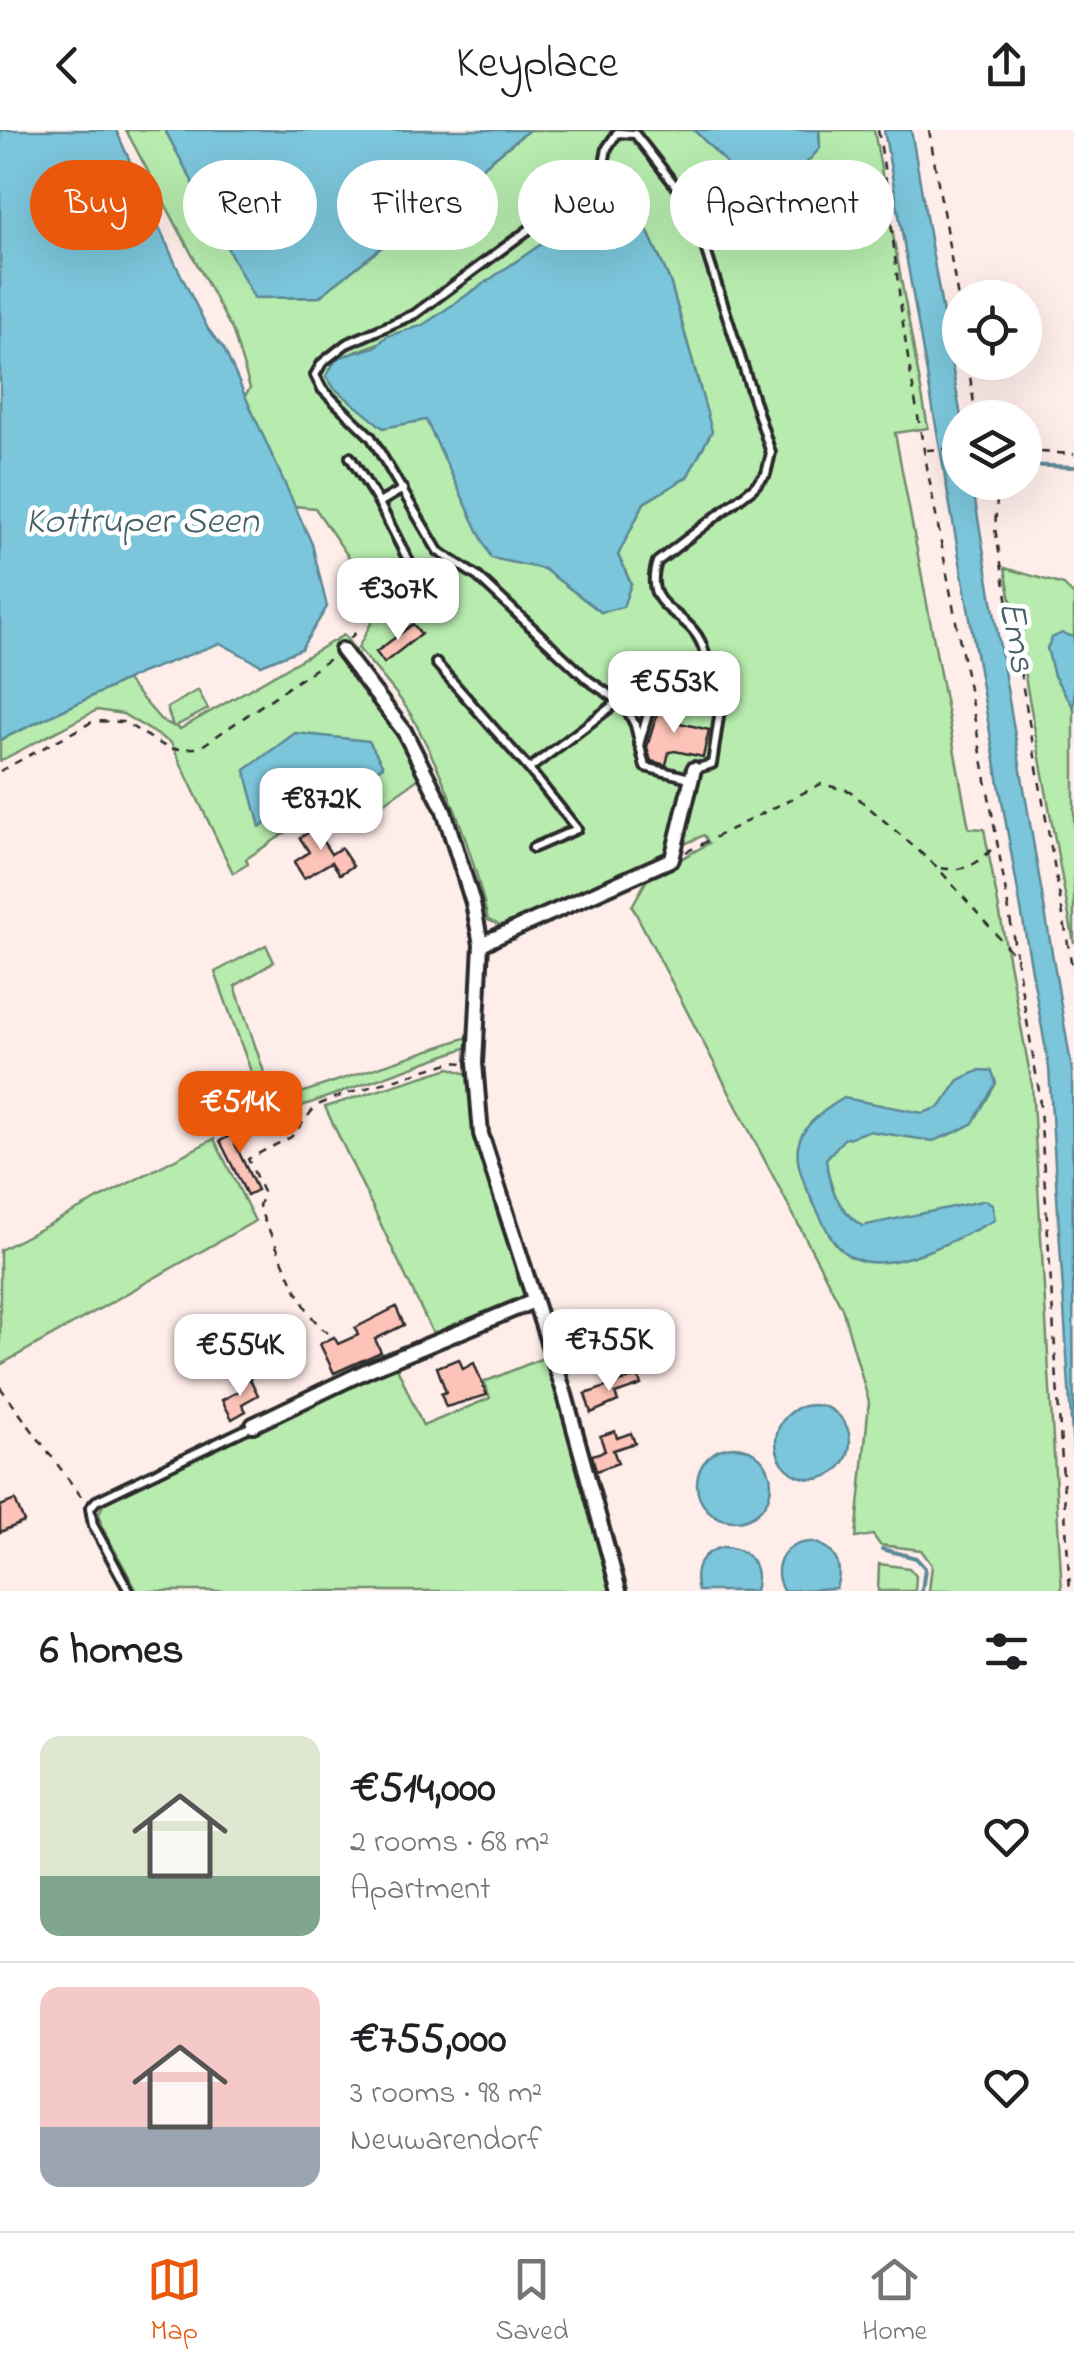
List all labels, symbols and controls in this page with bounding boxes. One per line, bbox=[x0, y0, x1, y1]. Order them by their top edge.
text: Keyplace bbox=[456, 32, 618, 98]
icon: back bbox=[40, 38, 95, 93]
icon: share bbox=[979, 38, 1034, 93]
chip: Buy bbox=[30, 160, 163, 250]
chip: Rent bbox=[183, 160, 317, 250]
chip: Filters bbox=[337, 160, 498, 250]
chip: New bbox=[518, 160, 650, 250]
chip: Apartment bbox=[670, 160, 894, 250]
map controls bbox=[942, 280, 1042, 500]
button: locate bbox=[942, 280, 1042, 380]
button: layers bbox=[942, 400, 1042, 500]
water label: Kottruper Seen bbox=[25, 495, 260, 551]
pin: €307K bbox=[328, 558, 468, 643]
text: €307K bbox=[359, 567, 437, 614]
water label: Ems bbox=[981, 596, 1049, 678]
pin: €553K bbox=[604, 651, 744, 736]
text: €553K bbox=[630, 660, 718, 707]
pin: €872K bbox=[251, 768, 391, 853]
text: €872K bbox=[282, 777, 360, 824]
pin: €514K bbox=[170, 1071, 310, 1156]
text: €514K bbox=[200, 1080, 280, 1127]
pin: €755K bbox=[539, 1309, 679, 1394]
pin: €554K bbox=[170, 1314, 310, 1399]
text: €755K bbox=[565, 1318, 653, 1365]
text: €554K bbox=[196, 1323, 284, 1370]
text: 6 homes bbox=[40, 1621, 184, 1682]
icon: filters bbox=[979, 1624, 1034, 1679]
text: €514,000 bbox=[350, 1759, 496, 1820]
icon: home bbox=[120, 1776, 240, 1896]
icon: heart bbox=[979, 1809, 1034, 1864]
text: 2 rooms · 68 m² bbox=[350, 1820, 549, 1867]
text: Apartment bbox=[350, 1867, 491, 1914]
text: €755,000 bbox=[350, 2010, 506, 2071]
icon: home bbox=[120, 2027, 240, 2147]
icon: heart bbox=[979, 2060, 1034, 2115]
text: 3 rooms · 98 m² bbox=[350, 2071, 542, 2118]
text: Neuwarendorf bbox=[350, 2118, 542, 2165]
tab: Map bbox=[147, 2252, 202, 2353]
tab: Saved bbox=[495, 2252, 568, 2353]
tab: Home bbox=[862, 2252, 927, 2353]

